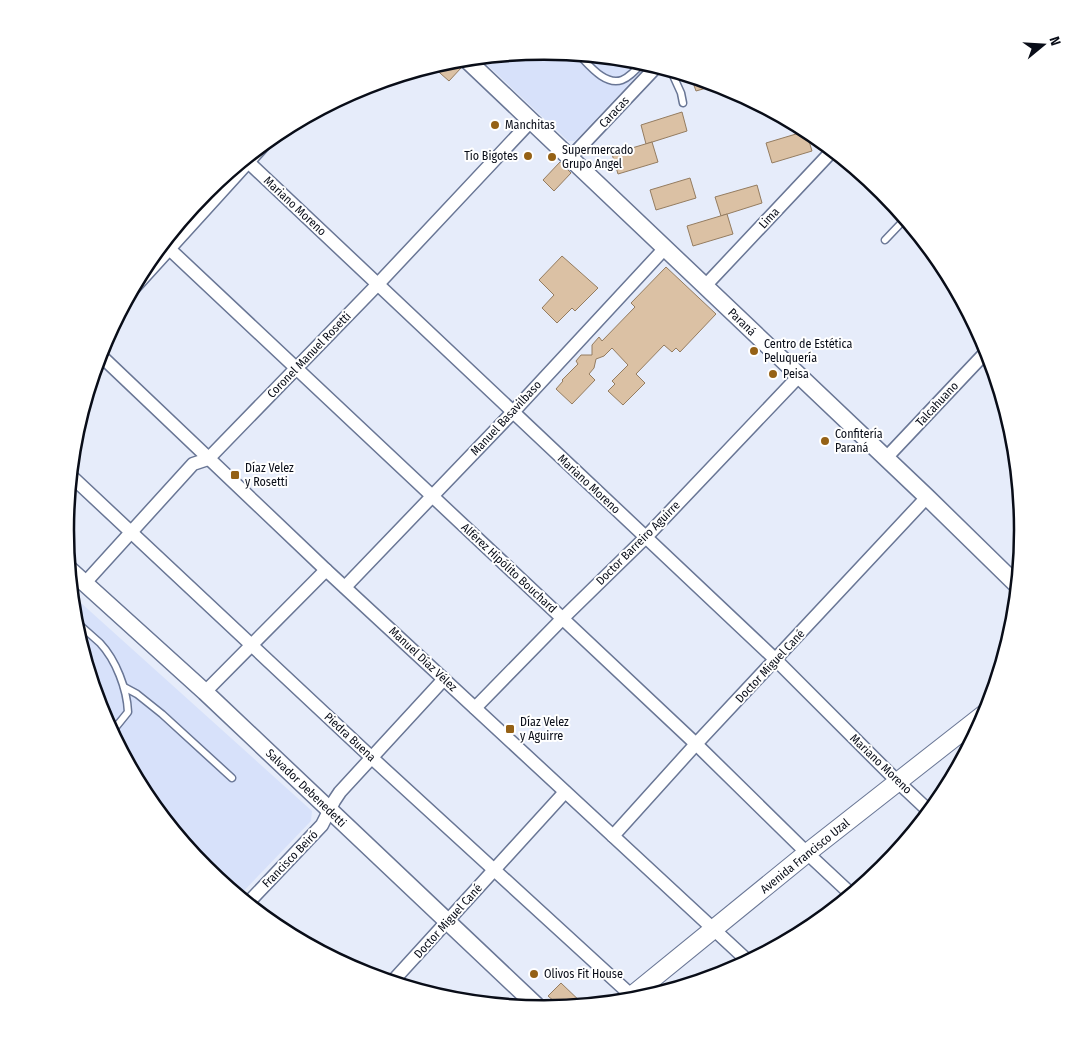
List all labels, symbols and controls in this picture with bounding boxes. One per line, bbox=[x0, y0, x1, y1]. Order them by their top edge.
north arrow bbox=[1018, 20, 1068, 70]
text: N bbox=[1046, 35, 1064, 48]
street label: Caracas bbox=[596, 94, 632, 130]
place label: Manchitas bbox=[505, 118, 555, 132]
marker: Manchitas bbox=[489, 119, 501, 131]
place label: Supermercado Grupo Angel bbox=[562, 143, 633, 171]
place label: Tío Bigotes bbox=[464, 149, 518, 163]
marker: Tío Bigotes bbox=[522, 150, 534, 162]
marker: Supermercado Grupo Angel bbox=[546, 151, 558, 163]
street label: Mariano Moreno bbox=[261, 174, 329, 238]
street label: Lima bbox=[756, 205, 782, 231]
street label: Paraná bbox=[725, 305, 759, 339]
street label: Coronel Manuel Rosetti bbox=[264, 309, 354, 401]
place label: Centro de Estética Peluquería bbox=[764, 337, 853, 365]
marker: Centro de Estética Peluquería bbox=[748, 345, 760, 357]
place label: Peisa bbox=[783, 367, 809, 381]
marker: Peisa bbox=[767, 368, 779, 380]
street label: Manuel Basavilbaso bbox=[468, 378, 544, 458]
street label: Talcahuano bbox=[913, 379, 961, 429]
place label: Confitería Paraná bbox=[835, 427, 883, 455]
marker: Confitería Paraná bbox=[819, 435, 831, 447]
street label: Mariano Moreno bbox=[555, 452, 623, 516]
place label: Díaz Velez y Rosetti bbox=[245, 461, 294, 489]
marker: Díaz Velez y Rosetti bbox=[229, 469, 241, 481]
street label: Doctor Barreiro Aguirre bbox=[593, 498, 683, 588]
street label: Alférez Hipólito Bouchard bbox=[458, 520, 560, 616]
street label: Manuel Díaz Vélez bbox=[386, 624, 460, 694]
street label: Doctor Miguel Cané bbox=[733, 626, 808, 705]
street label: Piedra Buena bbox=[321, 710, 379, 764]
place label: Díaz Velez y Aguirre bbox=[520, 715, 569, 743]
marker: Díaz Velez y Aguirre bbox=[504, 723, 516, 735]
street label: Mariano Moreno bbox=[847, 731, 915, 797]
street label: Salvador Debenedetti bbox=[263, 746, 349, 830]
street label: Avenida Francisco Uzal bbox=[758, 816, 852, 896]
street label: Francisco Beiró bbox=[259, 828, 321, 890]
street label: Doctor Miguel Cané bbox=[411, 881, 485, 961]
place label: Olivos Fit House bbox=[544, 967, 623, 981]
marker: Olivos Fit House bbox=[528, 968, 540, 980]

